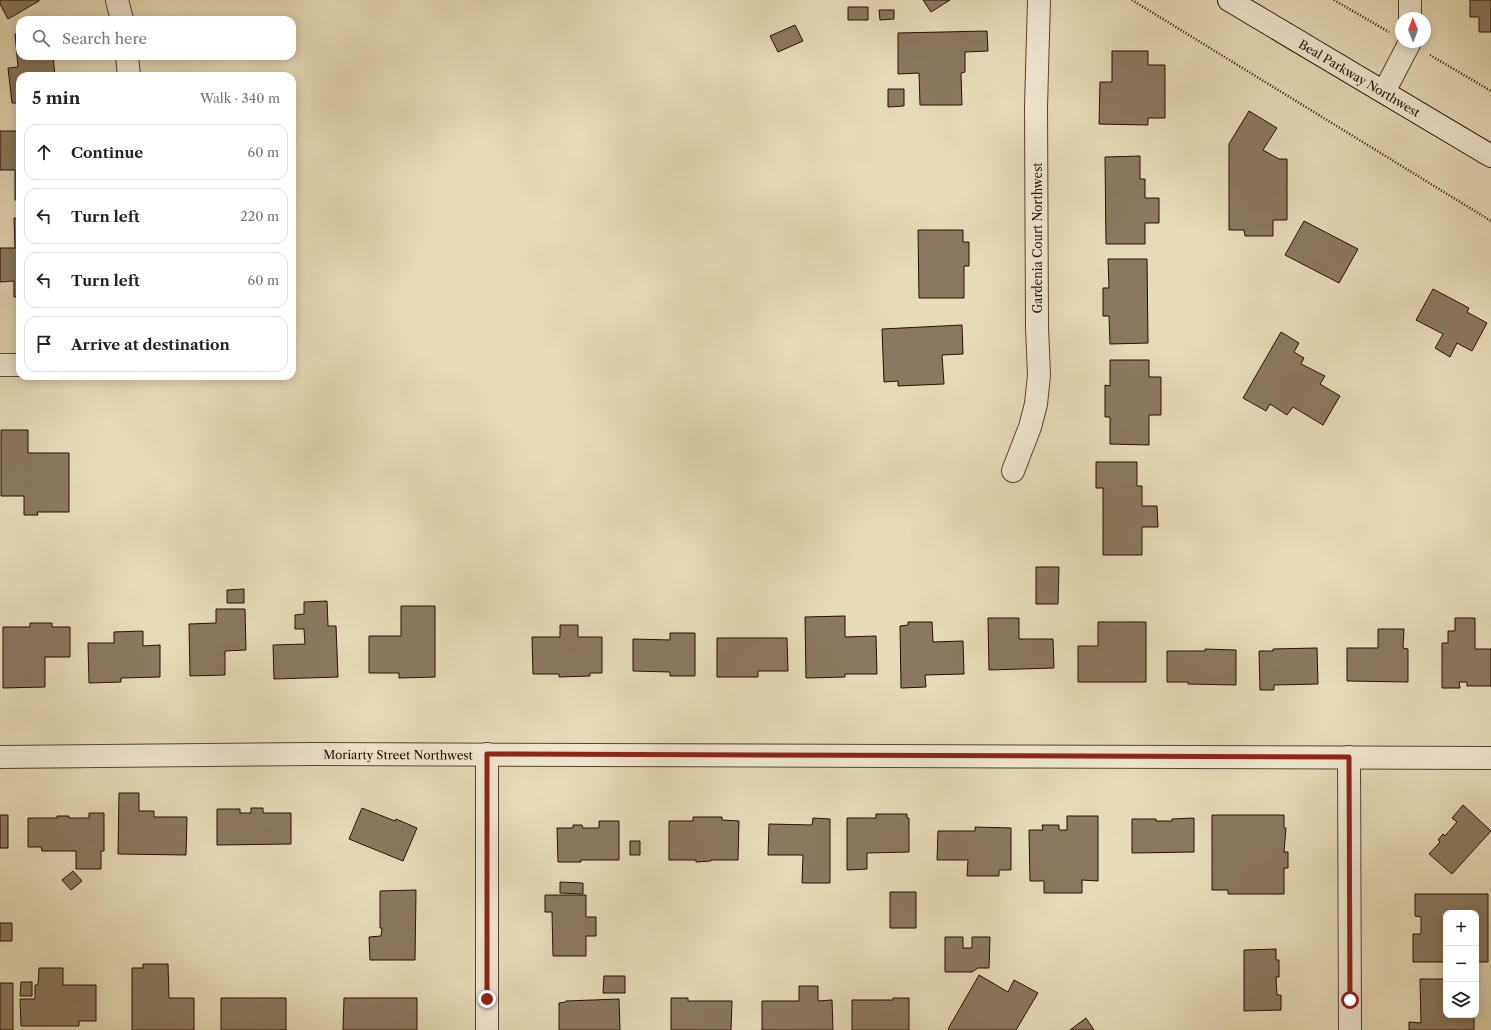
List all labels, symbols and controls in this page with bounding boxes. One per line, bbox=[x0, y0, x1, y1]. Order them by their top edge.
north arrow bbox=[1395, 12, 1431, 48]
search box bbox=[16, 16, 296, 60]
icon: search bbox=[30, 27, 52, 49]
text: Search here bbox=[62, 29, 147, 48]
street label: Beal Parkway Northwest bbox=[1296, 36, 1424, 120]
text: 5 min bbox=[32, 88, 80, 108]
text: Walk · 340 m bbox=[200, 90, 280, 106]
icon: ahead bbox=[33, 141, 55, 163]
text: Continue bbox=[71, 143, 143, 162]
text: 60 m bbox=[248, 144, 279, 160]
street label: Gardenia Court Northwest bbox=[1030, 162, 1045, 314]
icon: left bbox=[33, 205, 55, 227]
text: Turn left bbox=[71, 207, 140, 226]
text: 220 m bbox=[240, 208, 279, 224]
icon: left bbox=[33, 269, 55, 291]
text: Turn left bbox=[71, 271, 140, 290]
text: 60 m bbox=[248, 272, 279, 288]
icon: arrive bbox=[33, 333, 55, 355]
text: Arrive at destination bbox=[71, 335, 230, 354]
street label: Moriarty Street Northwest bbox=[323, 747, 474, 762]
map controls bbox=[1443, 910, 1479, 1018]
button: + bbox=[1443, 910, 1479, 946]
button: − bbox=[1443, 946, 1479, 982]
button: layers bbox=[1443, 982, 1479, 1018]
route end bbox=[478, 990, 496, 1008]
route start bbox=[1341, 991, 1359, 1009]

